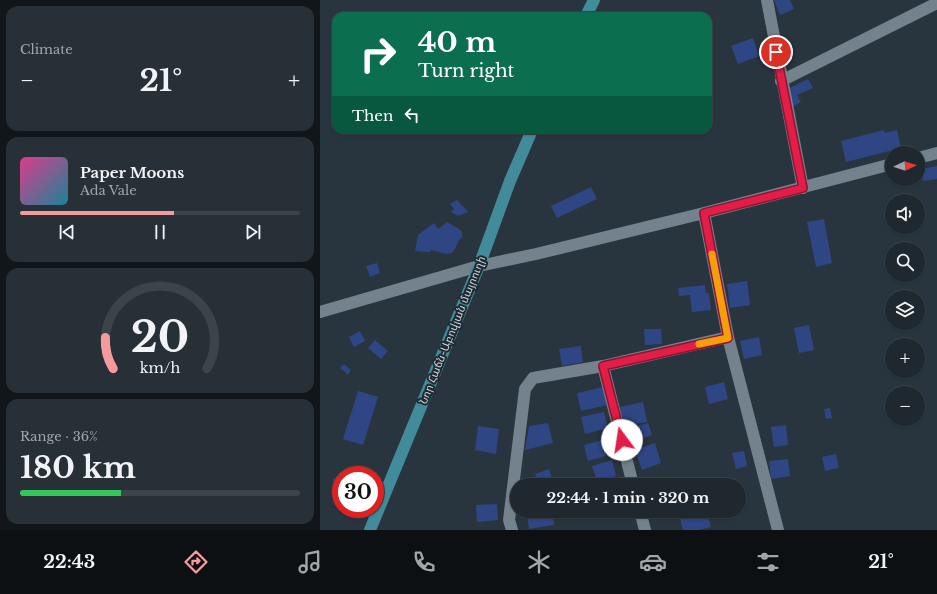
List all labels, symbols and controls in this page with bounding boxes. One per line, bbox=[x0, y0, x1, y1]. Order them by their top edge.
text: 40 m bbox=[418, 25, 496, 60]
icon: right bbox=[352, 28, 404, 80]
pin bbox=[759, 35, 793, 69]
text: Climate bbox=[20, 41, 73, 58]
icon: arrive bbox=[765, 41, 787, 63]
text: Turn right bbox=[418, 60, 514, 82]
text: 21° bbox=[140, 62, 182, 99]
text: − bbox=[20, 67, 34, 94]
text: + bbox=[288, 67, 300, 94]
icon: left bbox=[401, 104, 423, 126]
text: Then bbox=[352, 106, 393, 125]
north arrow bbox=[885, 146, 925, 186]
map controls bbox=[885, 146, 925, 426]
text: Paper Moons bbox=[80, 163, 184, 182]
text: Ada Vale bbox=[80, 182, 137, 199]
button: sound bbox=[885, 194, 925, 234]
icon: previous bbox=[56, 221, 78, 243]
icon: pause bbox=[149, 221, 171, 243]
icon: next bbox=[242, 221, 264, 243]
button: search bbox=[885, 242, 925, 282]
street label: Նոր Հաճն-Աբովյան մայրուղի bbox=[416, 254, 488, 406]
button: layers bbox=[885, 290, 925, 330]
text: 20 bbox=[131, 311, 189, 362]
button: + bbox=[885, 338, 925, 378]
text: km/h bbox=[140, 358, 180, 376]
button: − bbox=[885, 386, 925, 426]
position arrow bbox=[601, 419, 643, 461]
text: Range · 36% bbox=[20, 428, 98, 445]
text: 180 km bbox=[20, 449, 136, 486]
speed limit sign: 30 bbox=[332, 466, 384, 518]
text: 22:44 · 1 min · 320 m bbox=[547, 488, 709, 507]
icon: directions bbox=[182, 548, 210, 576]
icon: music bbox=[296, 548, 324, 576]
icon: phone bbox=[410, 548, 438, 576]
icon: climate bbox=[525, 548, 553, 576]
icon: car bbox=[639, 548, 667, 576]
icon: filters bbox=[754, 548, 782, 576]
text: 22:43 bbox=[43, 551, 95, 573]
text: 21° bbox=[868, 551, 894, 573]

